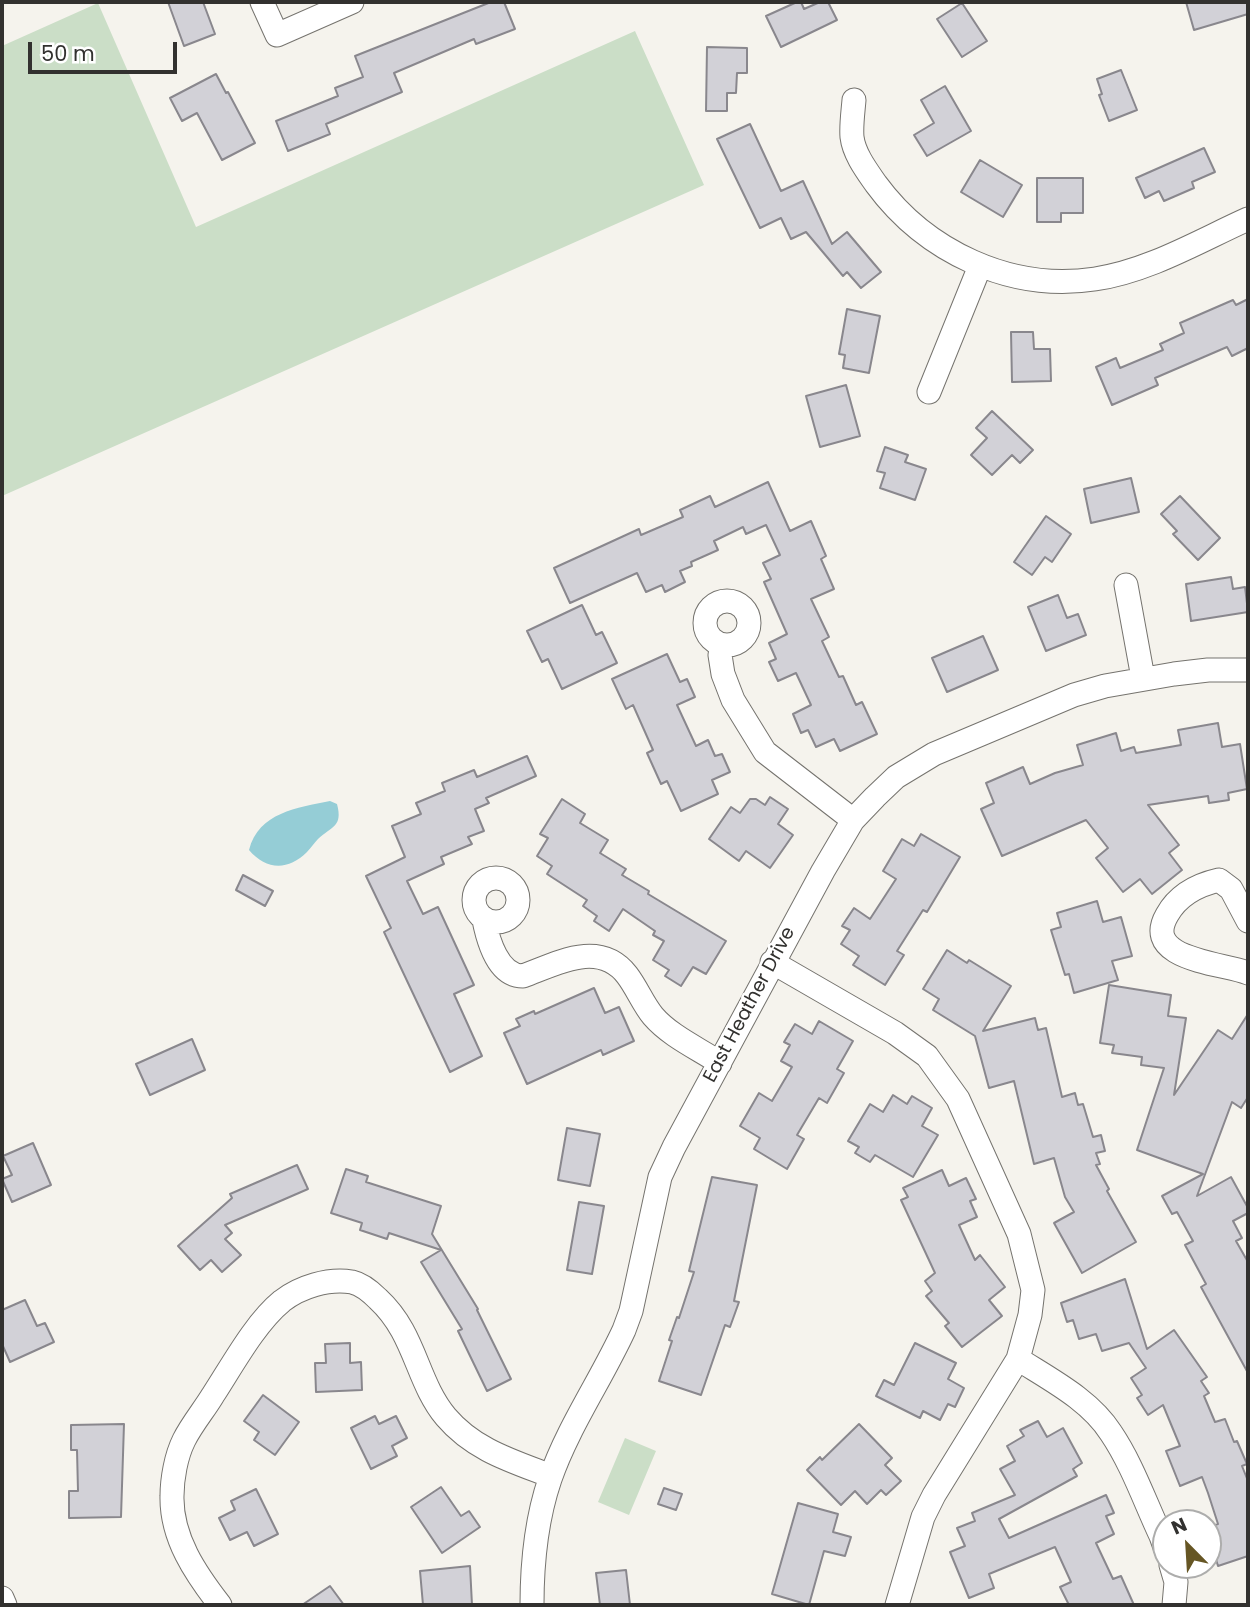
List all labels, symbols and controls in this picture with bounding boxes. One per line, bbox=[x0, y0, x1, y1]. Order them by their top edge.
scale bar bbox=[32, 28, 180, 72]
text: 50 m bbox=[41, 39, 95, 68]
street label: East Heather Drive bbox=[699, 923, 801, 1087]
north arrow bbox=[1152, 1509, 1222, 1579]
text: N bbox=[1167, 1511, 1191, 1541]

